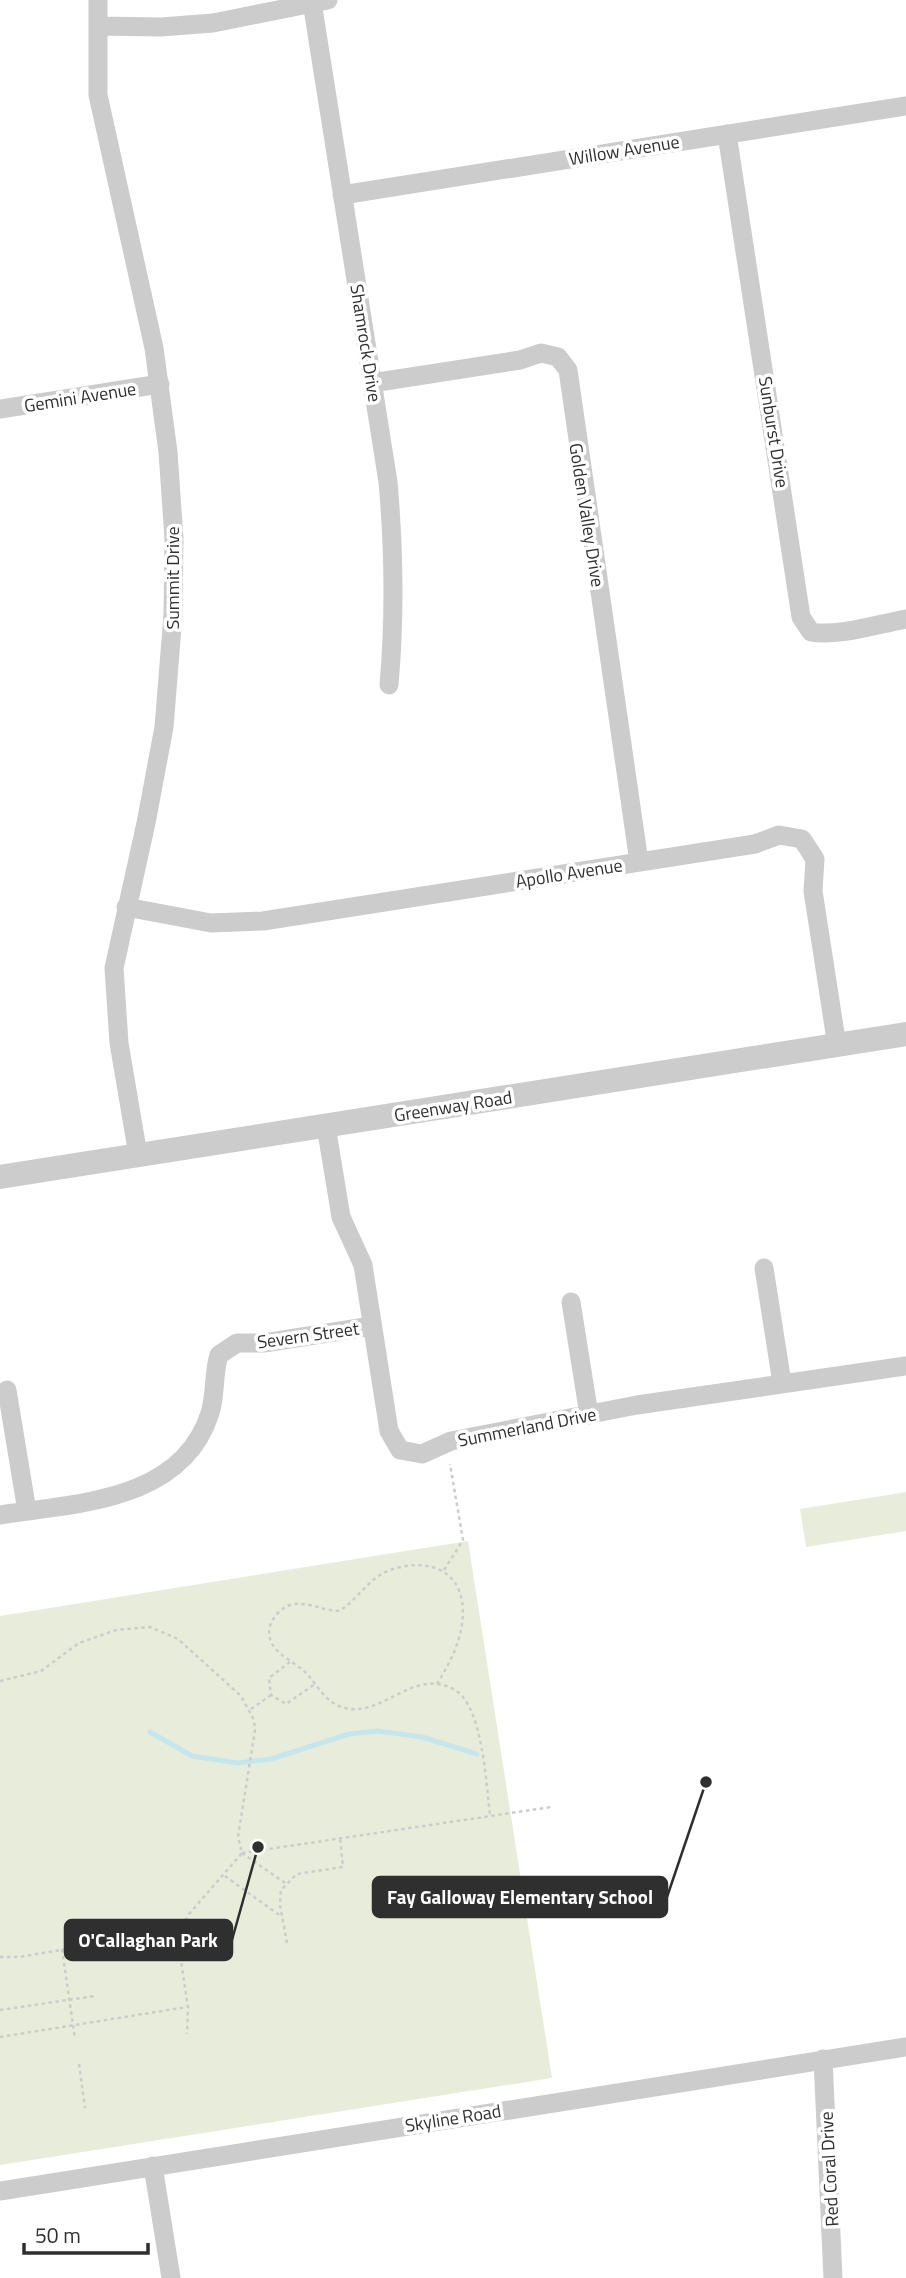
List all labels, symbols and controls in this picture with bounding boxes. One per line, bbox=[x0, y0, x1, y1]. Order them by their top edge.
street label: Willow Avenue bbox=[567, 128, 681, 172]
street label: Shamrock Drive bbox=[343, 282, 389, 404]
street label: Sunburst Drive bbox=[752, 374, 796, 490]
street label: Gemini Avenue bbox=[22, 375, 138, 419]
street label: Golden Valley Drive bbox=[562, 441, 612, 589]
street label: Summit Drive bbox=[159, 527, 186, 630]
street label: Apollo Avenue bbox=[514, 851, 624, 895]
street label: Greenway Road bbox=[392, 1083, 514, 1129]
street label: Severn Street bbox=[255, 1314, 361, 1356]
street label: Summerland Drive bbox=[456, 1400, 598, 1454]
callout: Fay Galloway Elementary School bbox=[373, 1877, 667, 1917]
text: Fay Galloway Elementary School bbox=[387, 1882, 653, 1911]
callout: O'Callaghan Park bbox=[65, 1920, 232, 1960]
text: O'Callaghan Park bbox=[78, 1925, 218, 1954]
street label: Skyline Road bbox=[403, 2097, 503, 2139]
street label: Red Coral Drive bbox=[813, 2111, 845, 2227]
scale bar bbox=[24, 2212, 149, 2256]
text: 50 m bbox=[35, 2219, 81, 2251]

